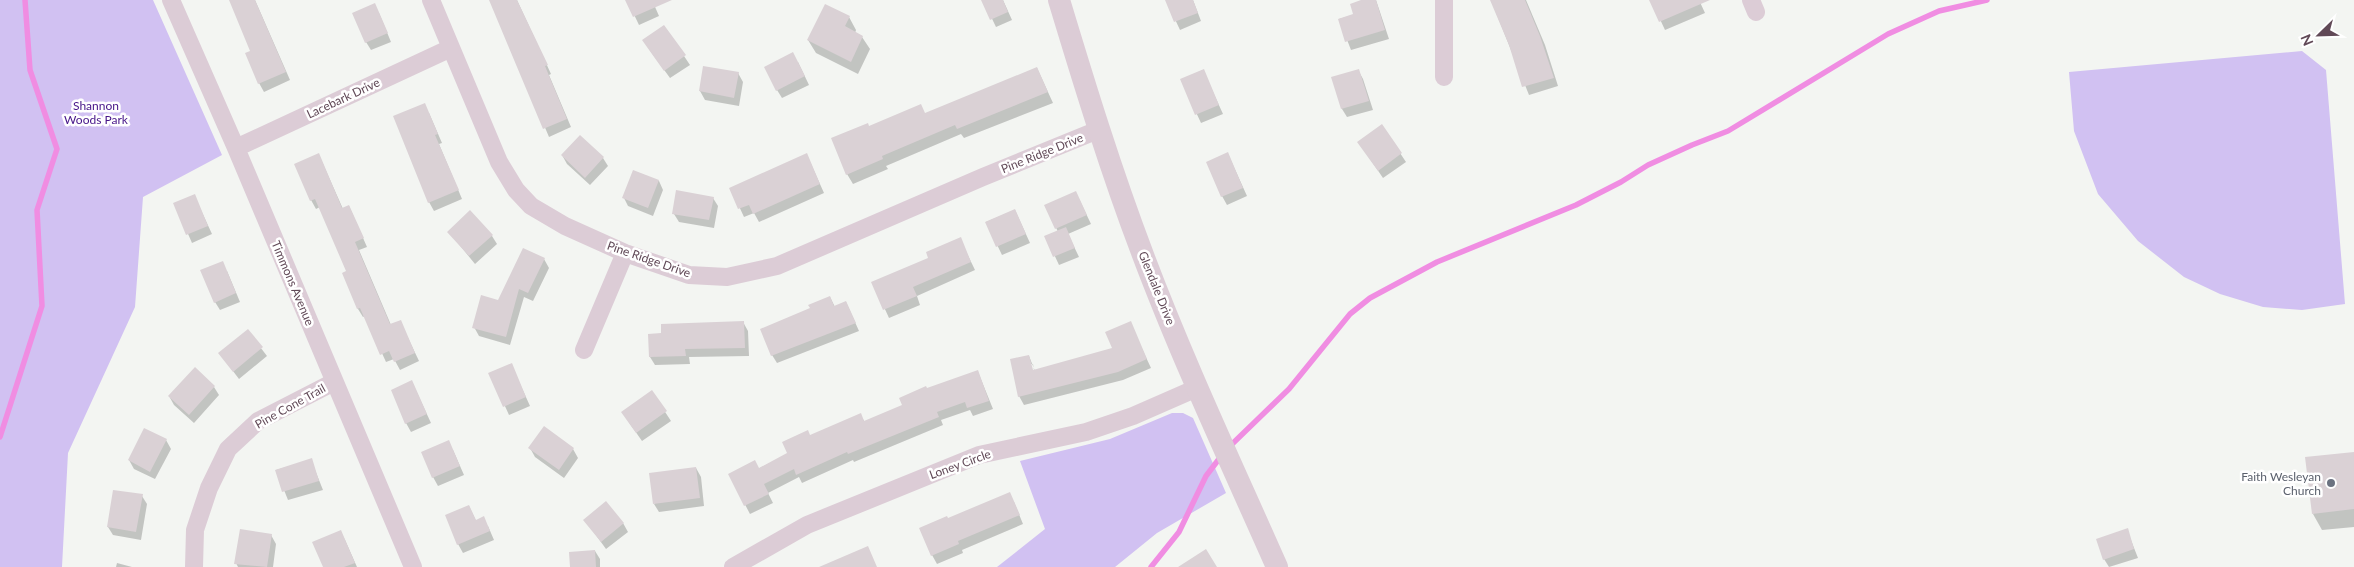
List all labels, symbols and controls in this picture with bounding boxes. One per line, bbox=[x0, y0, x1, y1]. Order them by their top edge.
north arrow bbox=[2294, 10, 2344, 60]
text: N bbox=[2297, 32, 2317, 49]
street label: Lacebark Drive bbox=[304, 75, 382, 121]
park label: Shannon Woods Park bbox=[64, 98, 129, 127]
street label: Pine Ridge Drive bbox=[999, 130, 1085, 176]
street label: Timmons Avenue bbox=[268, 238, 318, 328]
street label: Pine Ridge Drive bbox=[605, 238, 693, 280]
street label: Glendale Drive bbox=[1135, 249, 1179, 327]
street label: Pine Cone Trail bbox=[252, 380, 328, 432]
street label: Loney Circle bbox=[927, 446, 993, 482]
place label: Faith Wesleyan Church bbox=[2241, 469, 2321, 498]
marker: Faith Wesleyan Church bbox=[2325, 477, 2337, 489]

